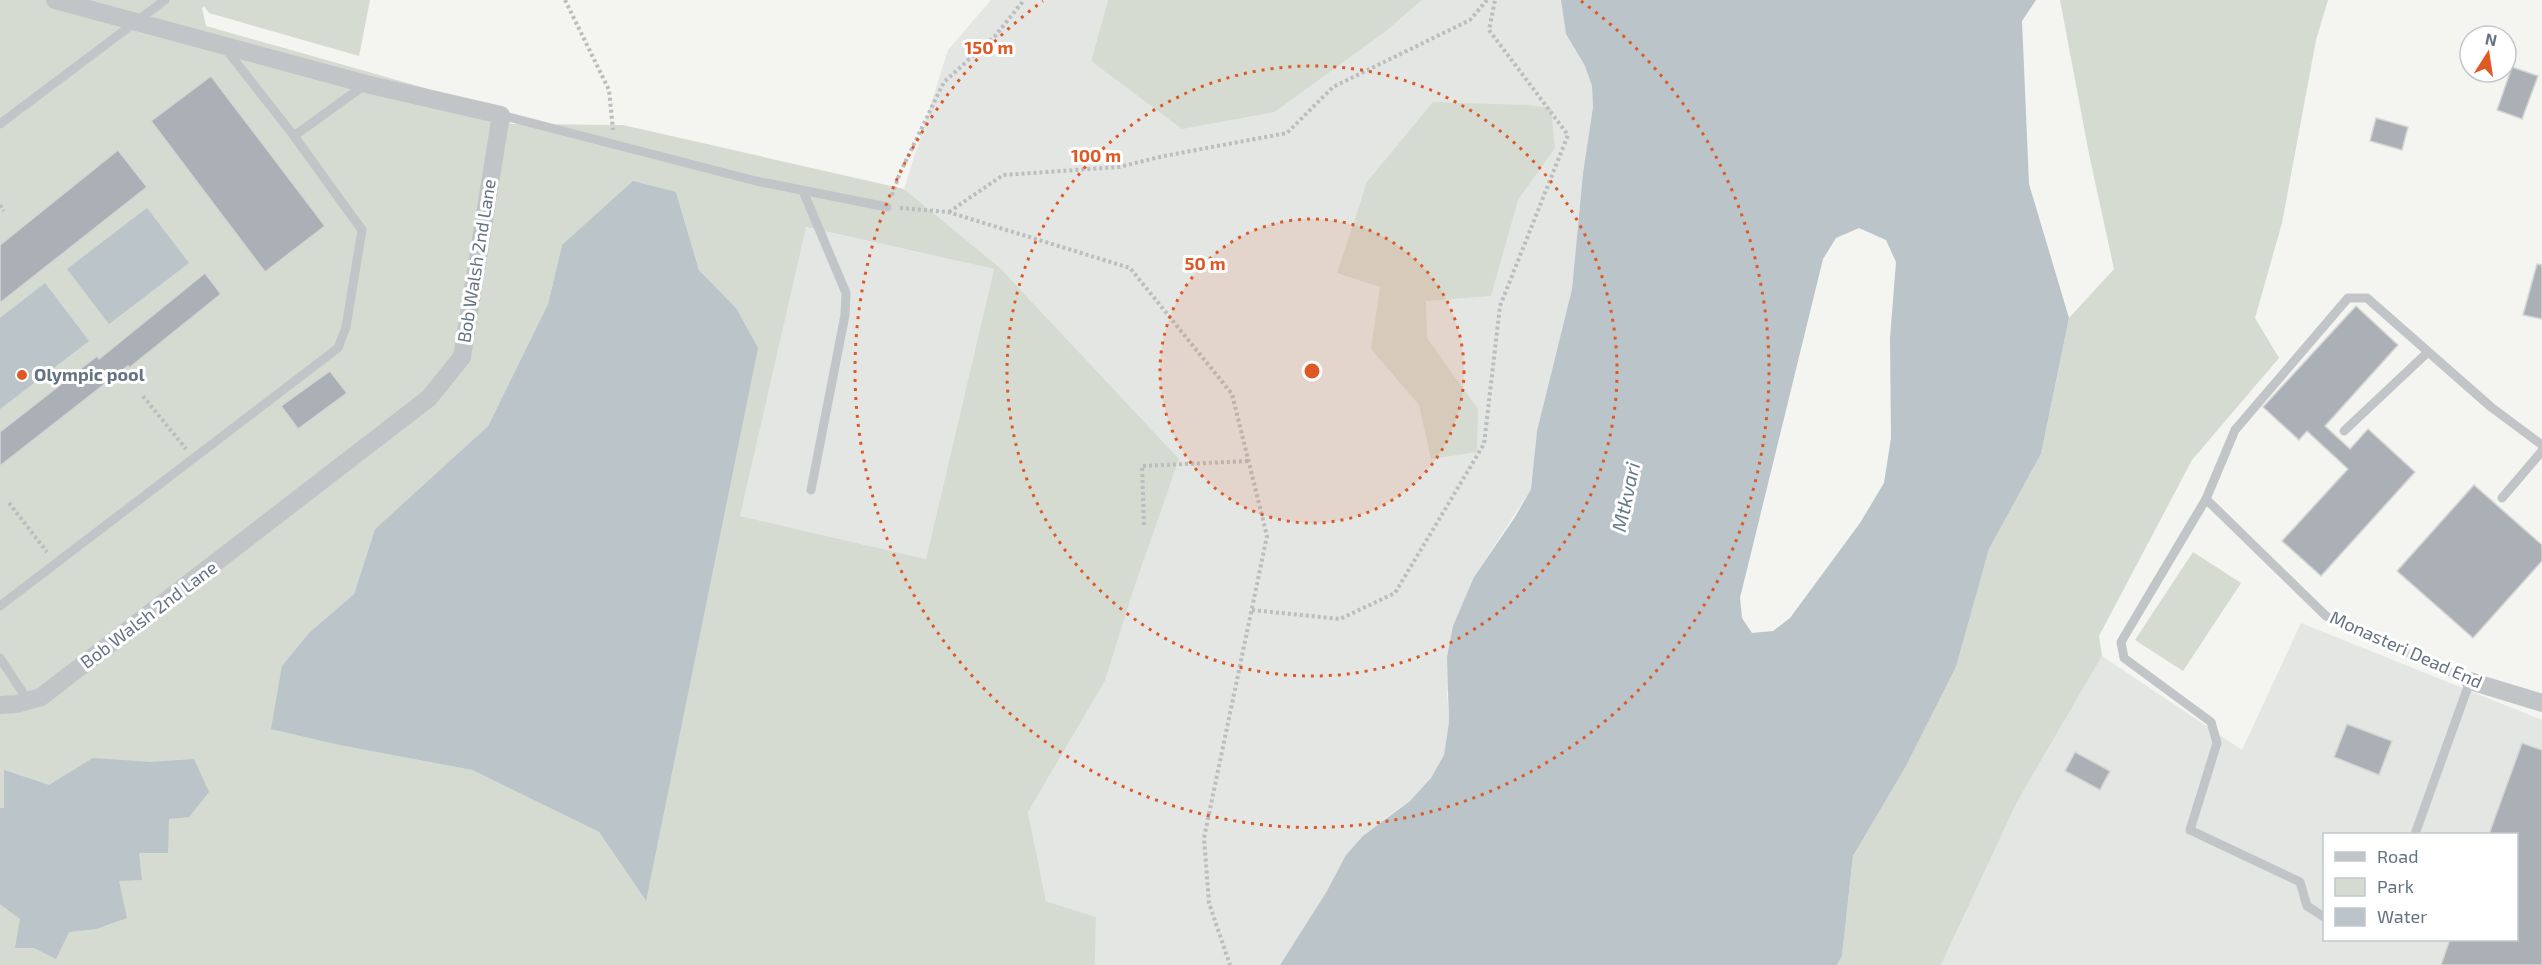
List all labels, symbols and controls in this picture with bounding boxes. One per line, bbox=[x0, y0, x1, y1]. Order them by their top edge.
north arrow bbox=[2458, 24, 2518, 84]
text: N bbox=[2484, 28, 2499, 49]
text: 150 m bbox=[965, 36, 1013, 58]
text: 100 m bbox=[1071, 144, 1121, 166]
street label: Bob Walsh 2nd Lane bbox=[452, 177, 500, 344]
text: 50 m bbox=[1184, 252, 1226, 274]
centre of rings bbox=[1302, 361, 1322, 381]
place label: Olympic pool bbox=[34, 363, 145, 385]
marker: Olympic pool bbox=[15, 368, 29, 382]
water label: Mtkvari bbox=[1606, 460, 1644, 534]
street label: Bob Walsh 2nd Lane bbox=[76, 556, 221, 673]
street label: Monasteri Dead End bbox=[2327, 606, 2486, 693]
legend bbox=[2323, 833, 2518, 941]
text: Road bbox=[2377, 845, 2418, 867]
text: Park bbox=[2377, 875, 2414, 897]
text: Water bbox=[2377, 905, 2427, 927]

